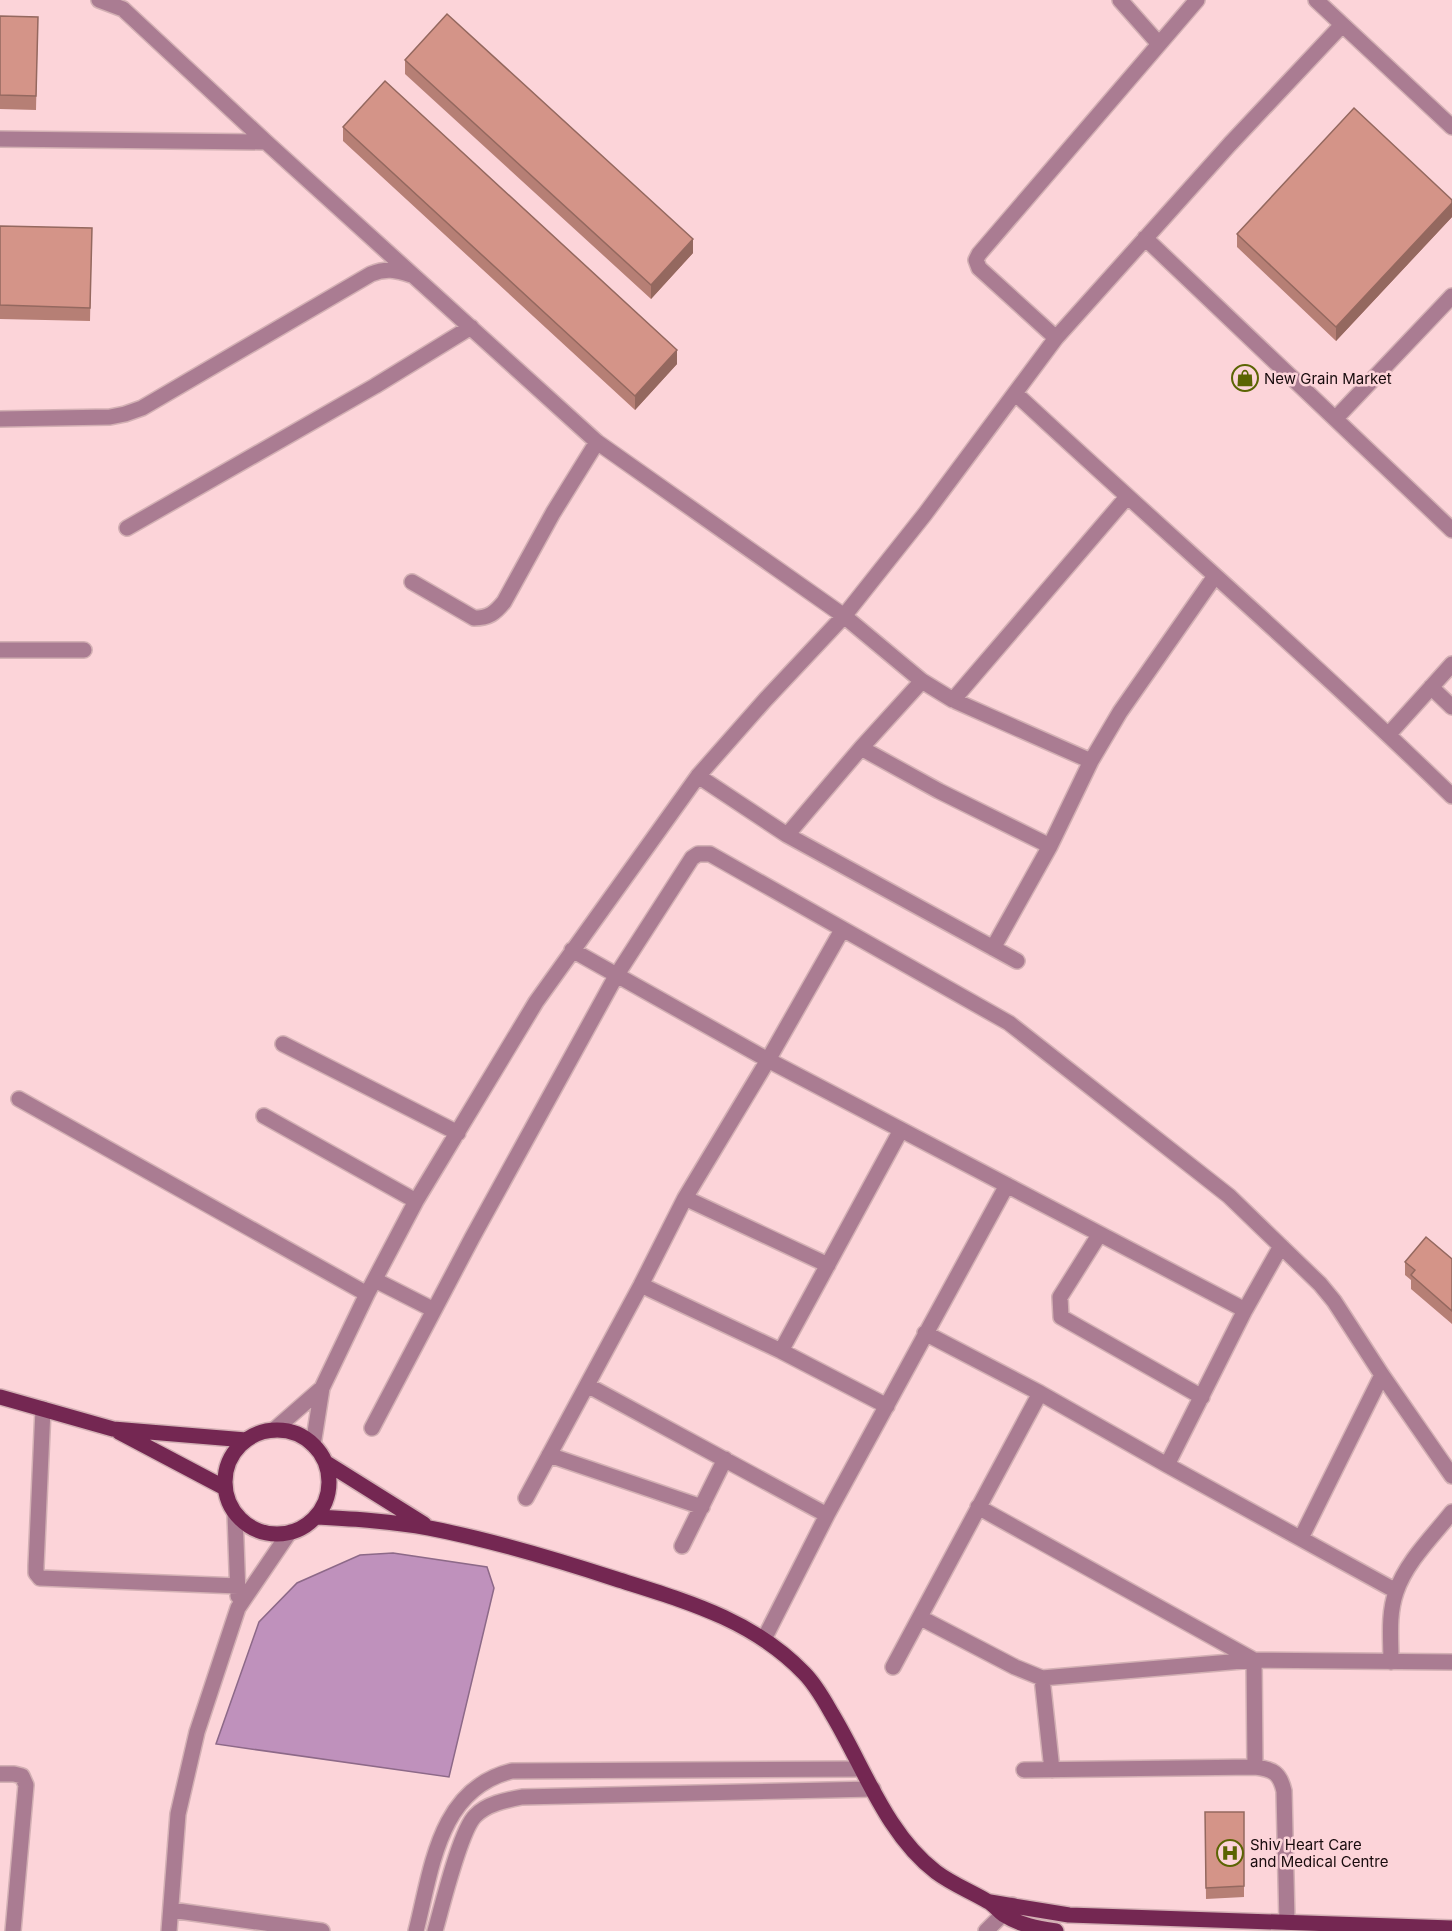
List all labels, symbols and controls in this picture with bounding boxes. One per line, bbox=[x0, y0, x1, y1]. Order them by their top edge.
shop icon: New Grain Market bbox=[1230, 363, 1260, 393]
place label: New Grain Market bbox=[1264, 369, 1392, 388]
place label: Shiv Heart Care and Medical Centre bbox=[1250, 1835, 1388, 1871]
hospital icon: Shiv Heart Care and Medical Centre bbox=[1215, 1838, 1245, 1868]

